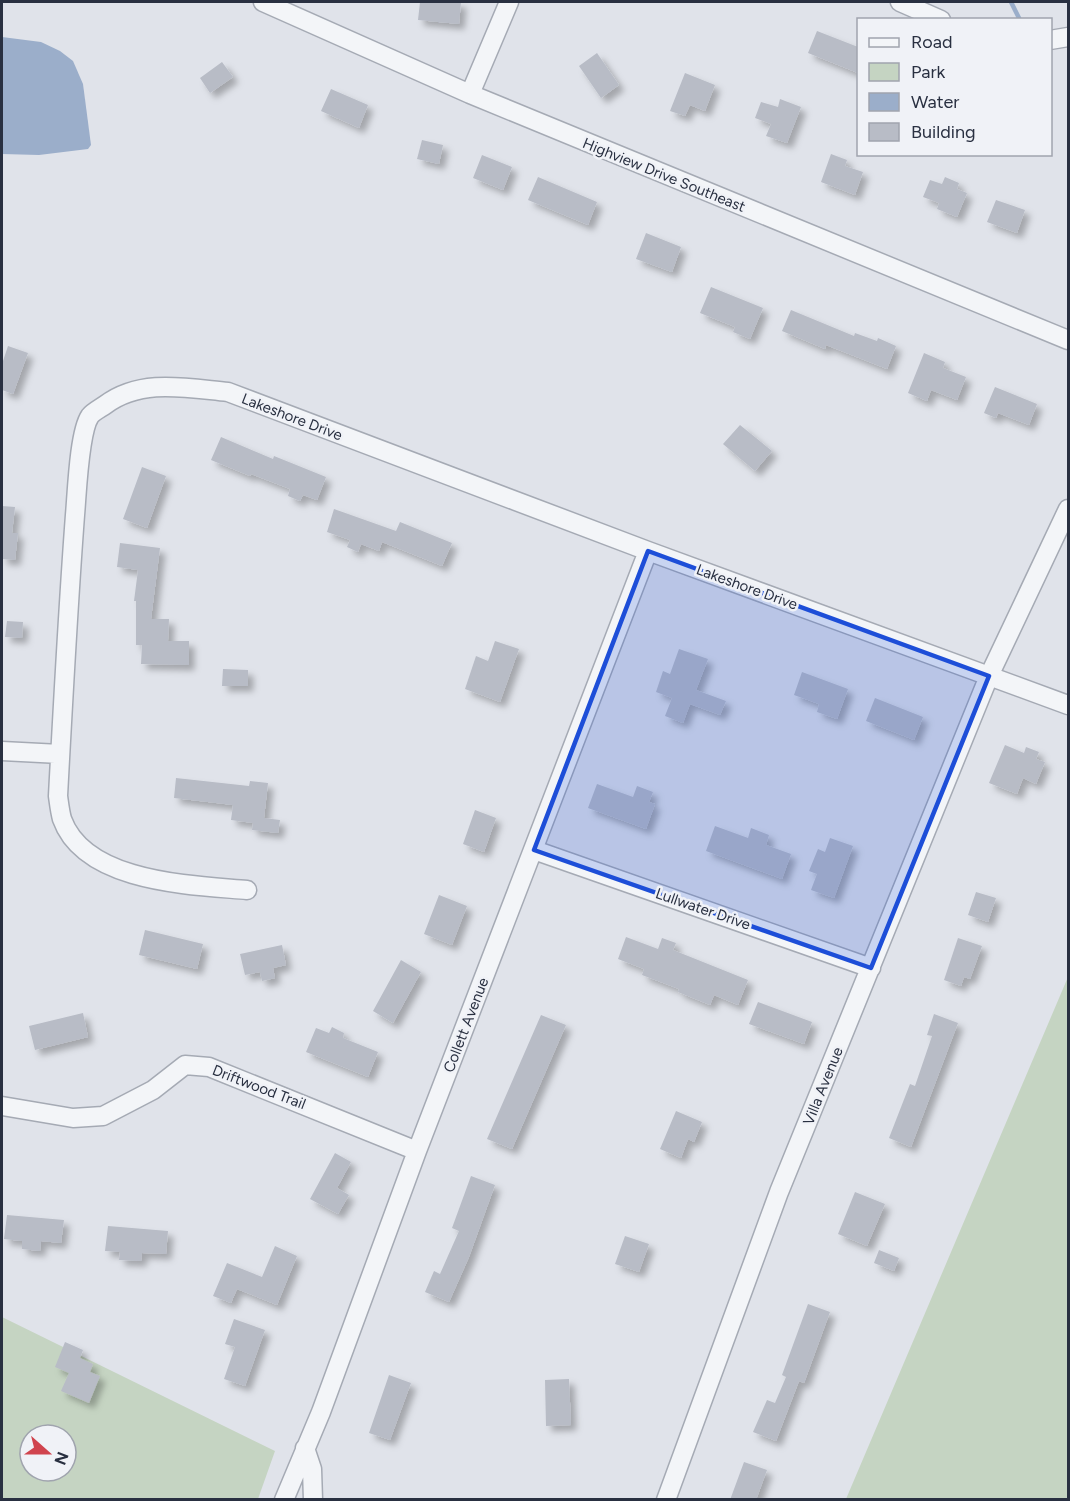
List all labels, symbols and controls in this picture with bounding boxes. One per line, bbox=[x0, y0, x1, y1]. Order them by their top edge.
legend bbox=[857, 18, 1052, 156]
text: Road bbox=[911, 31, 952, 53]
text: Park bbox=[911, 61, 946, 83]
text: Water bbox=[911, 91, 959, 113]
text: Building bbox=[911, 121, 976, 143]
street label: Highview Drive Southeast bbox=[580, 134, 748, 216]
street label: Lakeshore Drive bbox=[239, 390, 345, 444]
street label: Lakeshore Drive bbox=[694, 560, 800, 614]
street label: Lullwater Drive bbox=[653, 884, 753, 934]
street label: Collett Avenue bbox=[440, 975, 492, 1075]
street label: Villa Avenue bbox=[799, 1044, 847, 1128]
street label: Driftwood Trail bbox=[210, 1061, 308, 1113]
north arrow bbox=[18, 1423, 78, 1483]
text: N bbox=[50, 1449, 73, 1467]

